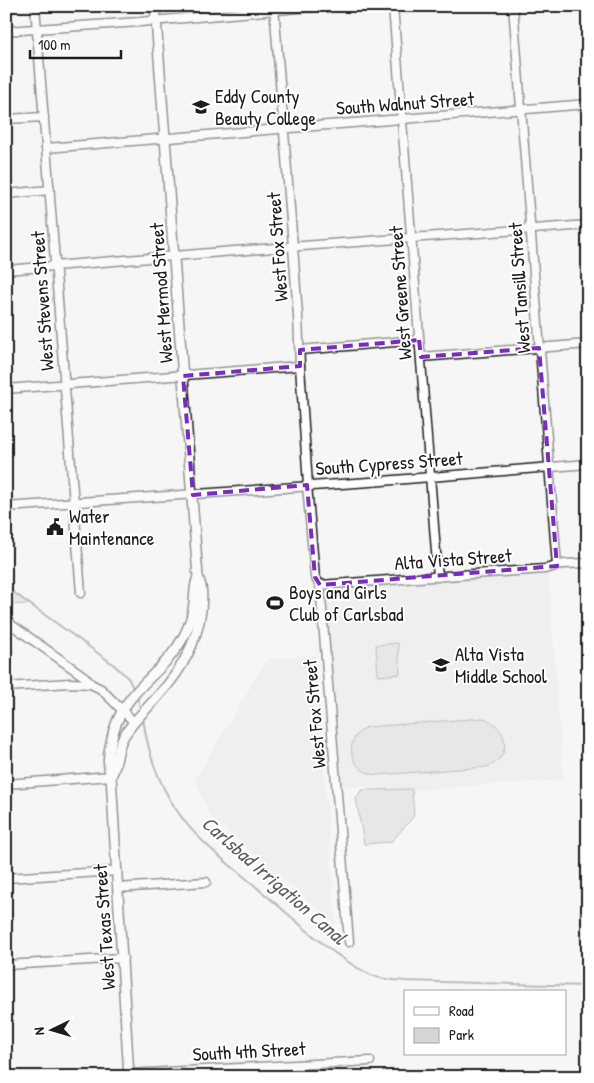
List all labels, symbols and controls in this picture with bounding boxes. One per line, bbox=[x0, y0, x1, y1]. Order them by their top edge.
scale bar bbox=[30, 28, 121, 60]
text: 100 m bbox=[38, 34, 71, 55]
place label: Eddy County Beauty College bbox=[215, 83, 316, 131]
street label: South Walnut Street bbox=[335, 85, 475, 121]
school or university icon: Eddy County Beauty College bbox=[191, 97, 211, 117]
street label: West Fox Street bbox=[260, 191, 294, 302]
street label: West Tansill Street bbox=[501, 221, 537, 354]
street label: West Mermod Street bbox=[143, 222, 179, 364]
street label: West Greene Street bbox=[382, 225, 418, 361]
street label: West Stevens Street bbox=[24, 230, 60, 372]
street label: South Cypress Street bbox=[314, 445, 464, 481]
place label: Water Maintenance bbox=[69, 503, 155, 551]
public building icon: Water Maintenance bbox=[45, 517, 65, 537]
street label: Alta Vista Street bbox=[393, 542, 513, 576]
place label: Boys and Girls Club of Carlsbad bbox=[289, 579, 404, 627]
sports icon: Boys and Girls Club of Carlsbad bbox=[265, 593, 285, 613]
place label: Alta Vista Middle School bbox=[455, 641, 548, 689]
school or university icon: Alta Vista Middle School bbox=[431, 655, 451, 675]
street label: West Fox Street bbox=[296, 658, 332, 770]
water label: Carlsbad Irrigation Canal bbox=[196, 809, 354, 952]
street label: West Texas Street bbox=[87, 863, 121, 991]
legend bbox=[404, 990, 566, 1056]
text: Road bbox=[449, 1000, 474, 1021]
north arrow bbox=[28, 1006, 78, 1056]
text: Park bbox=[449, 1024, 474, 1045]
text: N bbox=[29, 1026, 48, 1036]
street label: South 4th Street bbox=[192, 1035, 307, 1067]

